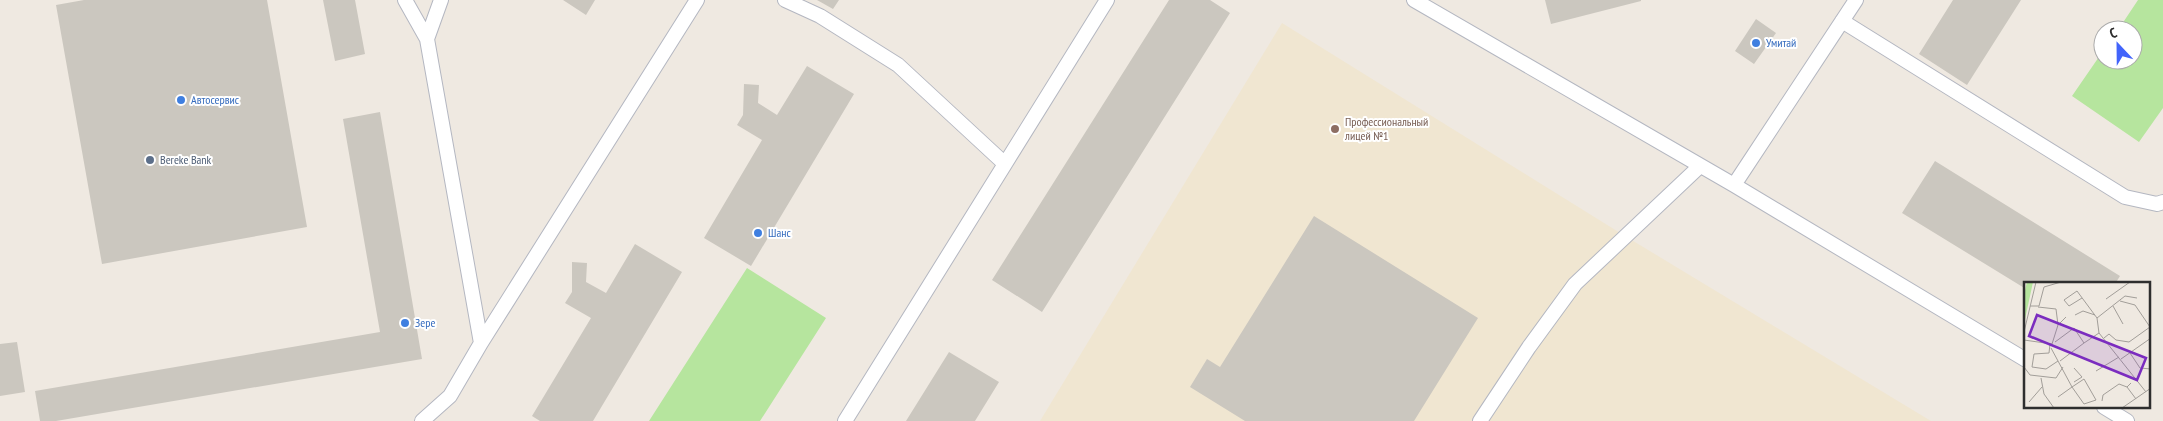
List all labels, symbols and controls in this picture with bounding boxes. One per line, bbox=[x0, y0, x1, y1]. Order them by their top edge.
north arrow bbox=[2093, 20, 2143, 70]
text: С bbox=[2107, 23, 2120, 42]
place label: Умитай bbox=[1766, 35, 1796, 50]
marker: Умитай bbox=[1750, 37, 1762, 49]
place label: Автосервис bbox=[191, 92, 240, 107]
marker: Автосервис bbox=[175, 94, 187, 106]
place label: Профессиональный лицей №1 bbox=[1344, 114, 1428, 143]
marker: Профессиональный лицей №1 bbox=[1329, 123, 1341, 135]
place label: Bereke Bank bbox=[160, 152, 212, 167]
marker: Bereke Bank bbox=[144, 154, 156, 166]
place label: Шанс bbox=[768, 225, 791, 240]
marker: Шанс bbox=[752, 227, 764, 239]
inset map bbox=[2024, 282, 2150, 408]
place label: Зере bbox=[415, 315, 435, 330]
marker: Зере bbox=[399, 317, 411, 329]

